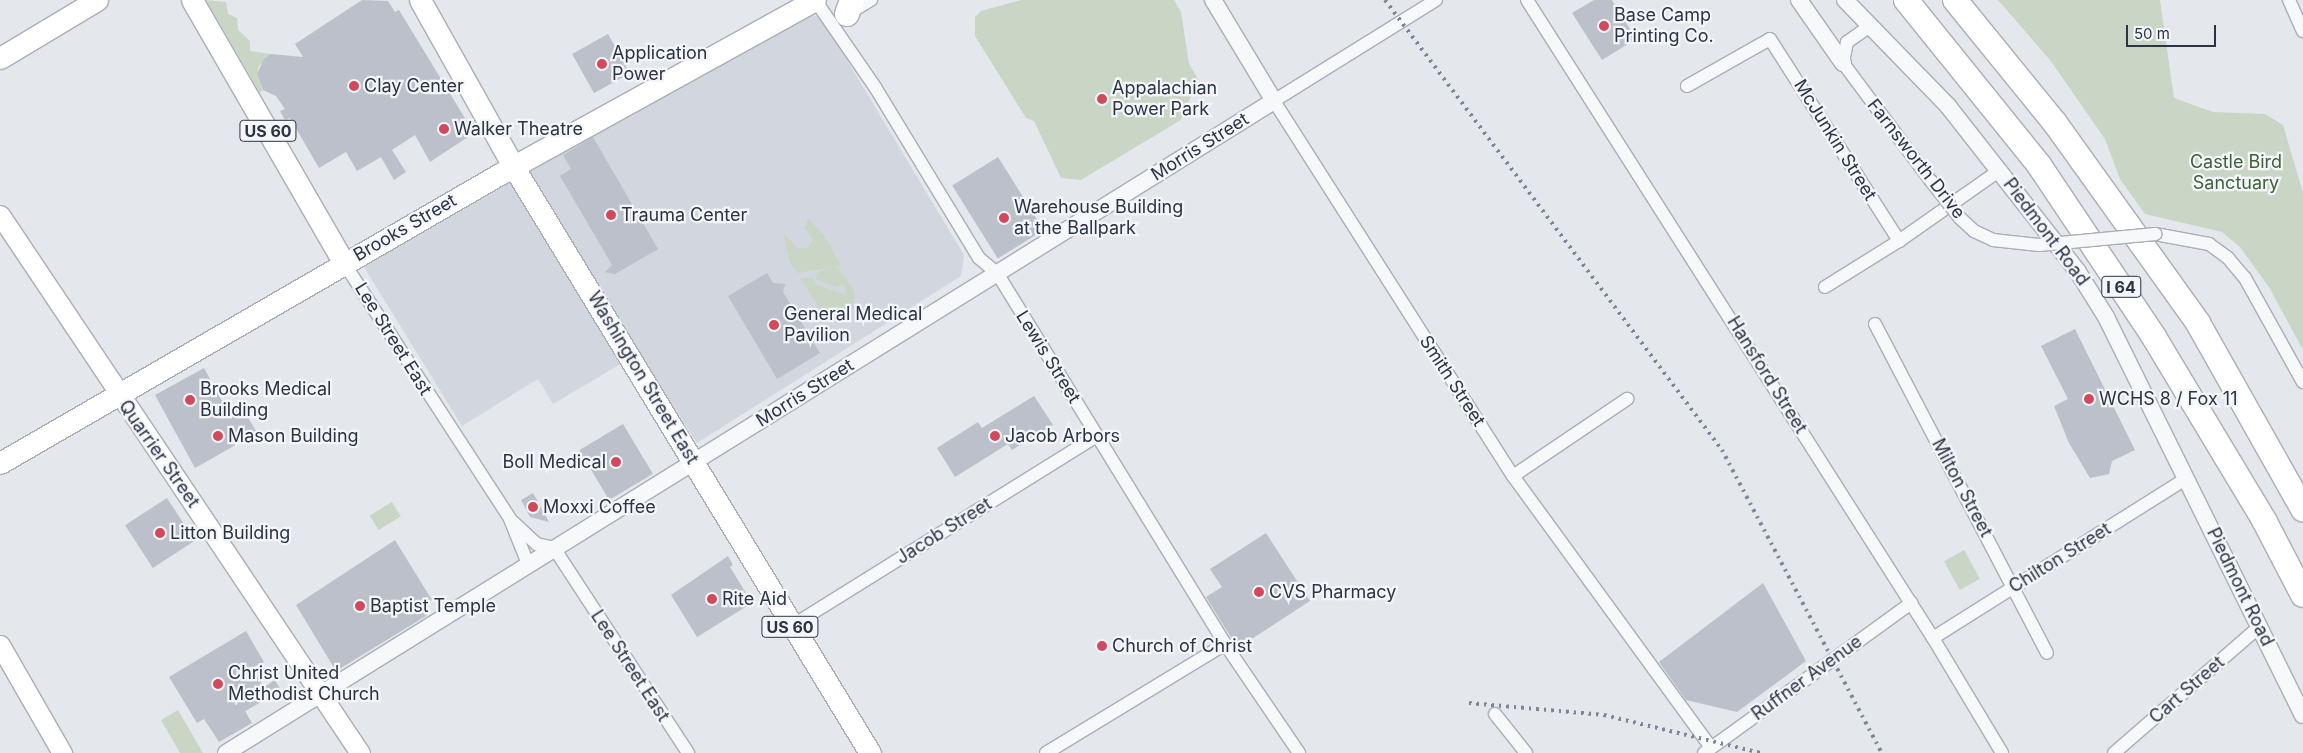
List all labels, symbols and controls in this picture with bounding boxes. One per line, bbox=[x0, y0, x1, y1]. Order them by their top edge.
place label: Base Camp Printing Co. bbox=[1614, 5, 1714, 48]
scale bar bbox=[2128, 15, 2218, 47]
marker: Base Camp Printing Co. bbox=[1598, 20, 1610, 32]
text: 50 m bbox=[2134, 24, 2170, 43]
place label: Application Power bbox=[612, 43, 707, 86]
marker: Application Power bbox=[596, 58, 608, 70]
place label: Clay Center bbox=[364, 75, 464, 97]
street label: McJunkin Street bbox=[1789, 75, 1881, 205]
place label: Appalachian Power Park bbox=[1112, 78, 1217, 120]
marker: Clay Center bbox=[348, 80, 360, 92]
marker: Appalachian Power Park bbox=[1096, 93, 1108, 105]
street label: Farnsworth Drive bbox=[1863, 95, 1969, 223]
street label: Morris Street bbox=[1147, 108, 1253, 186]
road number: US 60 bbox=[239, 118, 297, 144]
place label: Walker Theatre bbox=[454, 118, 583, 140]
marker: Walker Theatre bbox=[438, 123, 450, 135]
park label: Castle Bird Sanctuary bbox=[2190, 152, 2282, 194]
street label: Piedmont Road bbox=[1999, 174, 2093, 290]
street label: Brooks Street bbox=[350, 190, 460, 266]
place label: Warehouse Building at the Ballpark bbox=[1014, 197, 1183, 240]
place label: Trauma Center bbox=[621, 204, 747, 226]
marker: Trauma Center bbox=[605, 209, 617, 221]
marker: Warehouse Building at the Ballpark bbox=[998, 212, 1010, 224]
road number: I 64 bbox=[2101, 274, 2141, 300]
street label: Lee Street East bbox=[350, 279, 436, 399]
street label: Washington Street East bbox=[583, 288, 703, 468]
place label: General Medical Pavilion bbox=[784, 304, 922, 346]
street label: Lewis Street bbox=[1011, 307, 1085, 407]
street label: Hansford Street bbox=[1722, 312, 1812, 438]
marker: General Medical Pavilion bbox=[768, 319, 780, 331]
street label: Smith Street bbox=[1415, 331, 1489, 431]
street label: Morris Street bbox=[752, 354, 858, 432]
place label: Brooks Medical Building bbox=[200, 379, 331, 422]
place label: WCHS 8 / Fox 11 bbox=[2099, 388, 2237, 410]
marker: WCHS 8 / Fox 11 bbox=[2083, 393, 2095, 405]
marker: Brooks Medical Building bbox=[184, 394, 196, 406]
street label: Quarrier Street bbox=[114, 396, 204, 512]
place label: Mason Building bbox=[228, 425, 359, 447]
place label: Jacob Arbors bbox=[1005, 425, 1120, 447]
marker: Mason Building bbox=[212, 430, 224, 442]
marker: Jacob Arbors bbox=[989, 430, 1001, 442]
street label: Milton Street bbox=[1927, 435, 1997, 541]
place label: Boll Medical bbox=[503, 451, 606, 473]
marker: Boll Medical bbox=[610, 456, 622, 468]
street label: Jacob Street bbox=[892, 493, 996, 569]
place label: Moxxi Coffee bbox=[543, 496, 656, 518]
marker: Moxxi Coffee bbox=[527, 501, 539, 513]
street label: Chilton Street bbox=[2005, 518, 2115, 598]
place label: Litton Building bbox=[170, 522, 290, 544]
street label: Piedmont Road bbox=[2202, 524, 2278, 650]
marker: Litton Building bbox=[154, 527, 166, 539]
place label: CVS Pharmacy bbox=[1269, 581, 1396, 603]
marker: CVS Pharmacy bbox=[1253, 586, 1265, 598]
place label: Rite Aid bbox=[722, 588, 787, 610]
marker: Rite Aid bbox=[706, 593, 718, 605]
place label: Baptist Temple bbox=[370, 595, 496, 617]
marker: Baptist Temple bbox=[354, 600, 366, 612]
street label: Lee Street East bbox=[586, 606, 674, 726]
road number: US 60 bbox=[761, 614, 819, 640]
street label: Ruffner Avenue bbox=[1748, 631, 1866, 725]
place label: Church of Christ bbox=[1112, 635, 1252, 657]
marker: Church of Christ bbox=[1096, 640, 1108, 652]
street label: Cart Street bbox=[2145, 652, 2229, 728]
place label: Christ United Methodist Church bbox=[228, 663, 380, 706]
marker: Christ United Methodist Church bbox=[212, 678, 224, 690]

